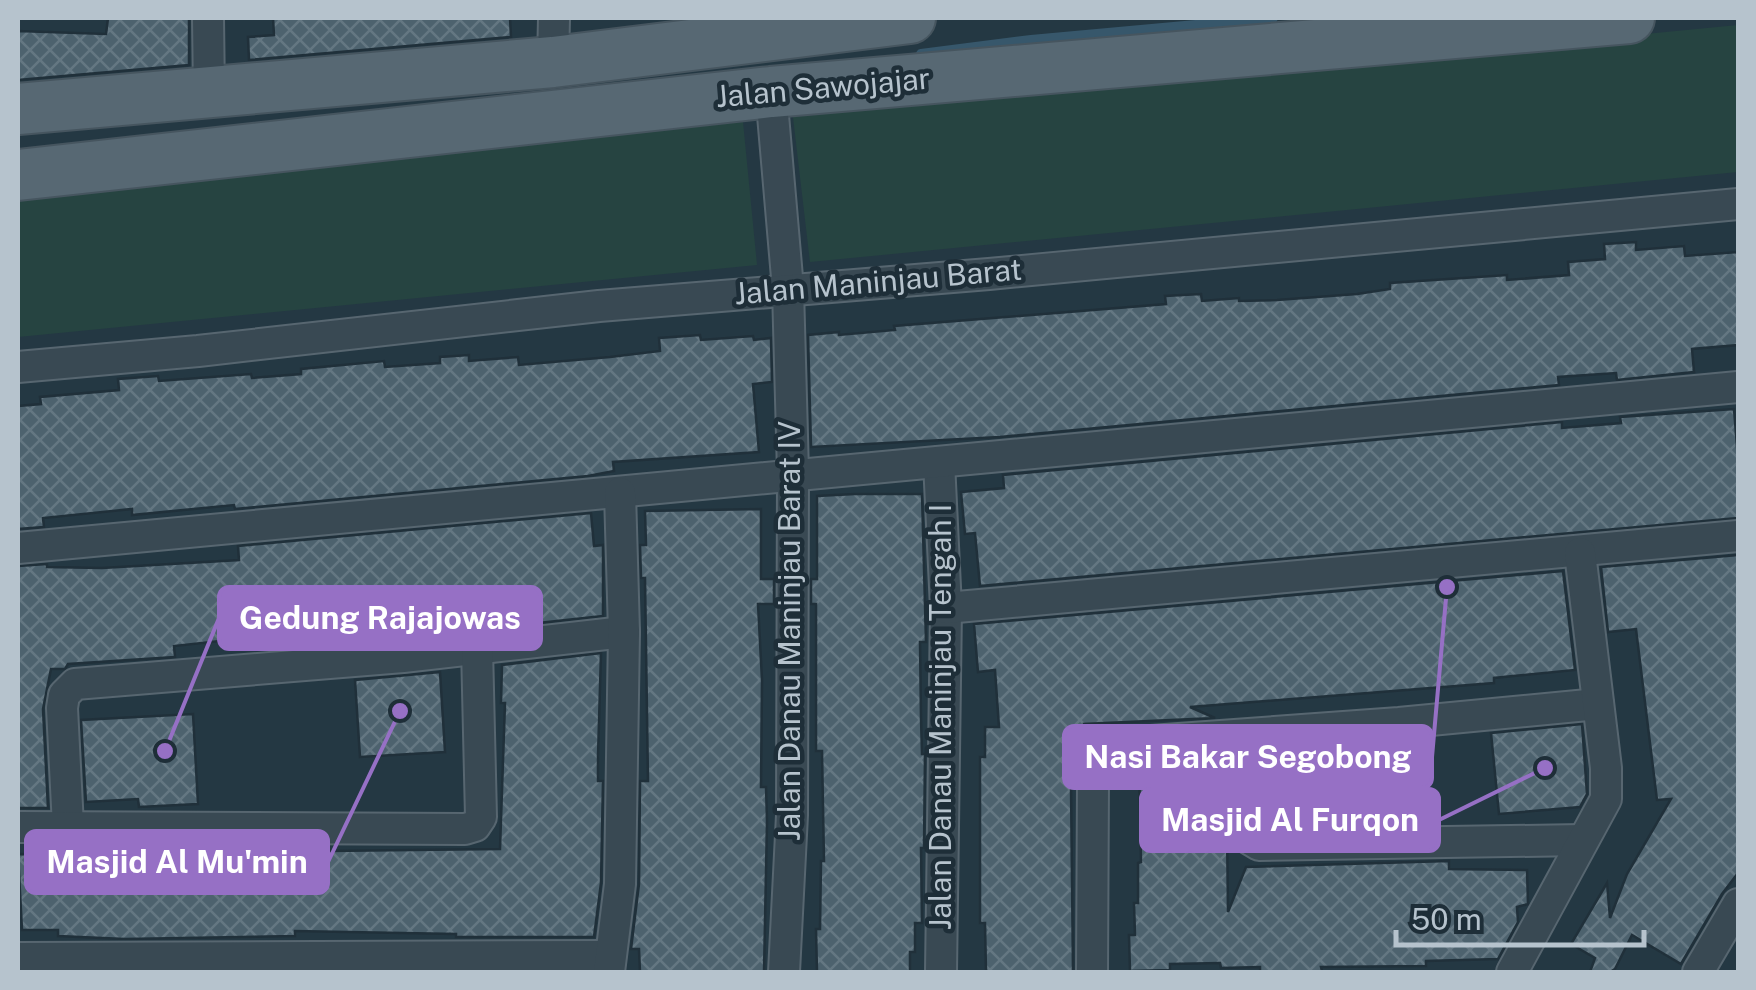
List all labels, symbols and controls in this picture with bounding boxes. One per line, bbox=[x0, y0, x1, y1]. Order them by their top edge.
street label: Jalan Sawojajar bbox=[714, 60, 932, 114]
street label: Jalan Maninjau Barat bbox=[733, 251, 1023, 312]
street label: Jalan Danau Maninjau Barat IV bbox=[771, 421, 807, 841]
street label: Jalan Danau Maninjau Tengah I bbox=[922, 504, 958, 930]
callout: Gedung Rajajowas bbox=[219, 587, 541, 649]
text: Gedung Rajajowas bbox=[239, 599, 521, 636]
callout: Nasi Bakar Segobong bbox=[1064, 726, 1432, 788]
text: Nasi Bakar Segobong bbox=[1084, 738, 1412, 775]
callout: Masjid Al Furqon bbox=[1141, 789, 1439, 851]
text: Masjid Al Furqon bbox=[1161, 801, 1419, 838]
callout: Masjid Al Mu'min bbox=[26, 831, 328, 893]
text: Masjid Al Mu'min bbox=[46, 843, 308, 880]
scale bar bbox=[1396, 885, 1644, 947]
text: 50 m bbox=[1411, 901, 1482, 937]

